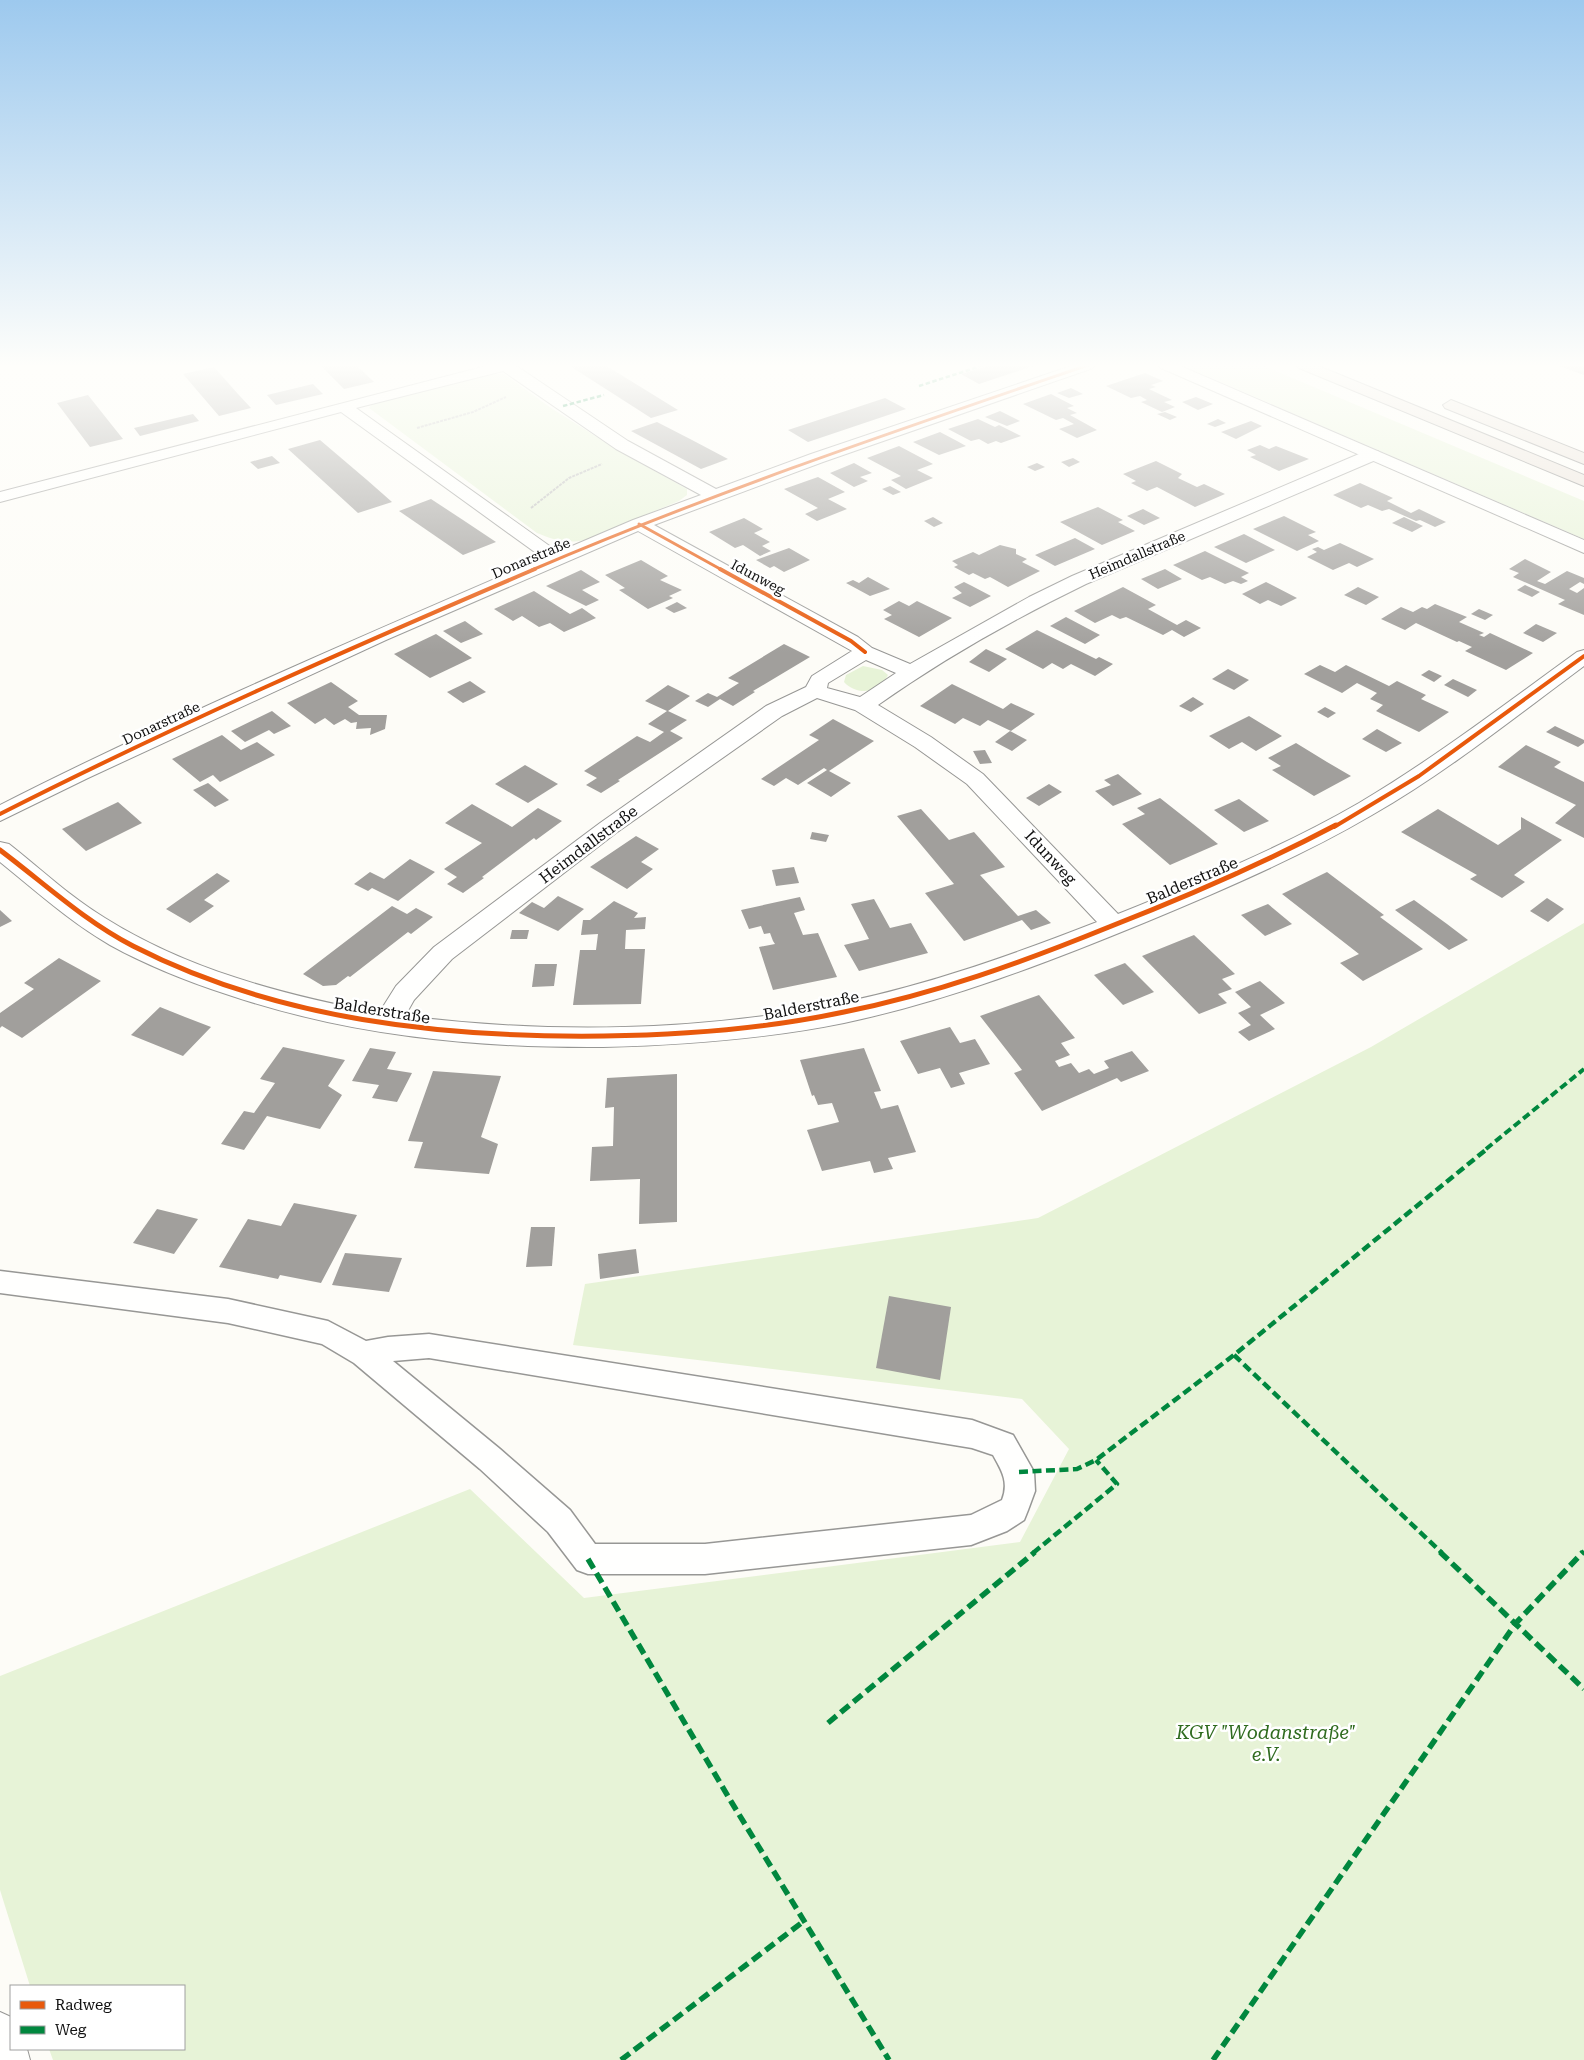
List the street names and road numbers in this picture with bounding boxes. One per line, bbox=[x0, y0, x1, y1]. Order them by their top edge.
street label: Heimdallstraße bbox=[1086, 527, 1188, 583]
street label: Donarstraße bbox=[490, 534, 573, 582]
street label: Idunweg bbox=[728, 556, 788, 598]
street label: Donarstraße bbox=[120, 698, 202, 748]
street label: Heimdallstraße bbox=[536, 801, 641, 887]
street label: Idunweg bbox=[1021, 826, 1081, 889]
street label: Balderstraße bbox=[1144, 853, 1241, 908]
street label: Balderstraße bbox=[762, 987, 861, 1024]
street label: Balderstraße bbox=[332, 994, 432, 1028]

